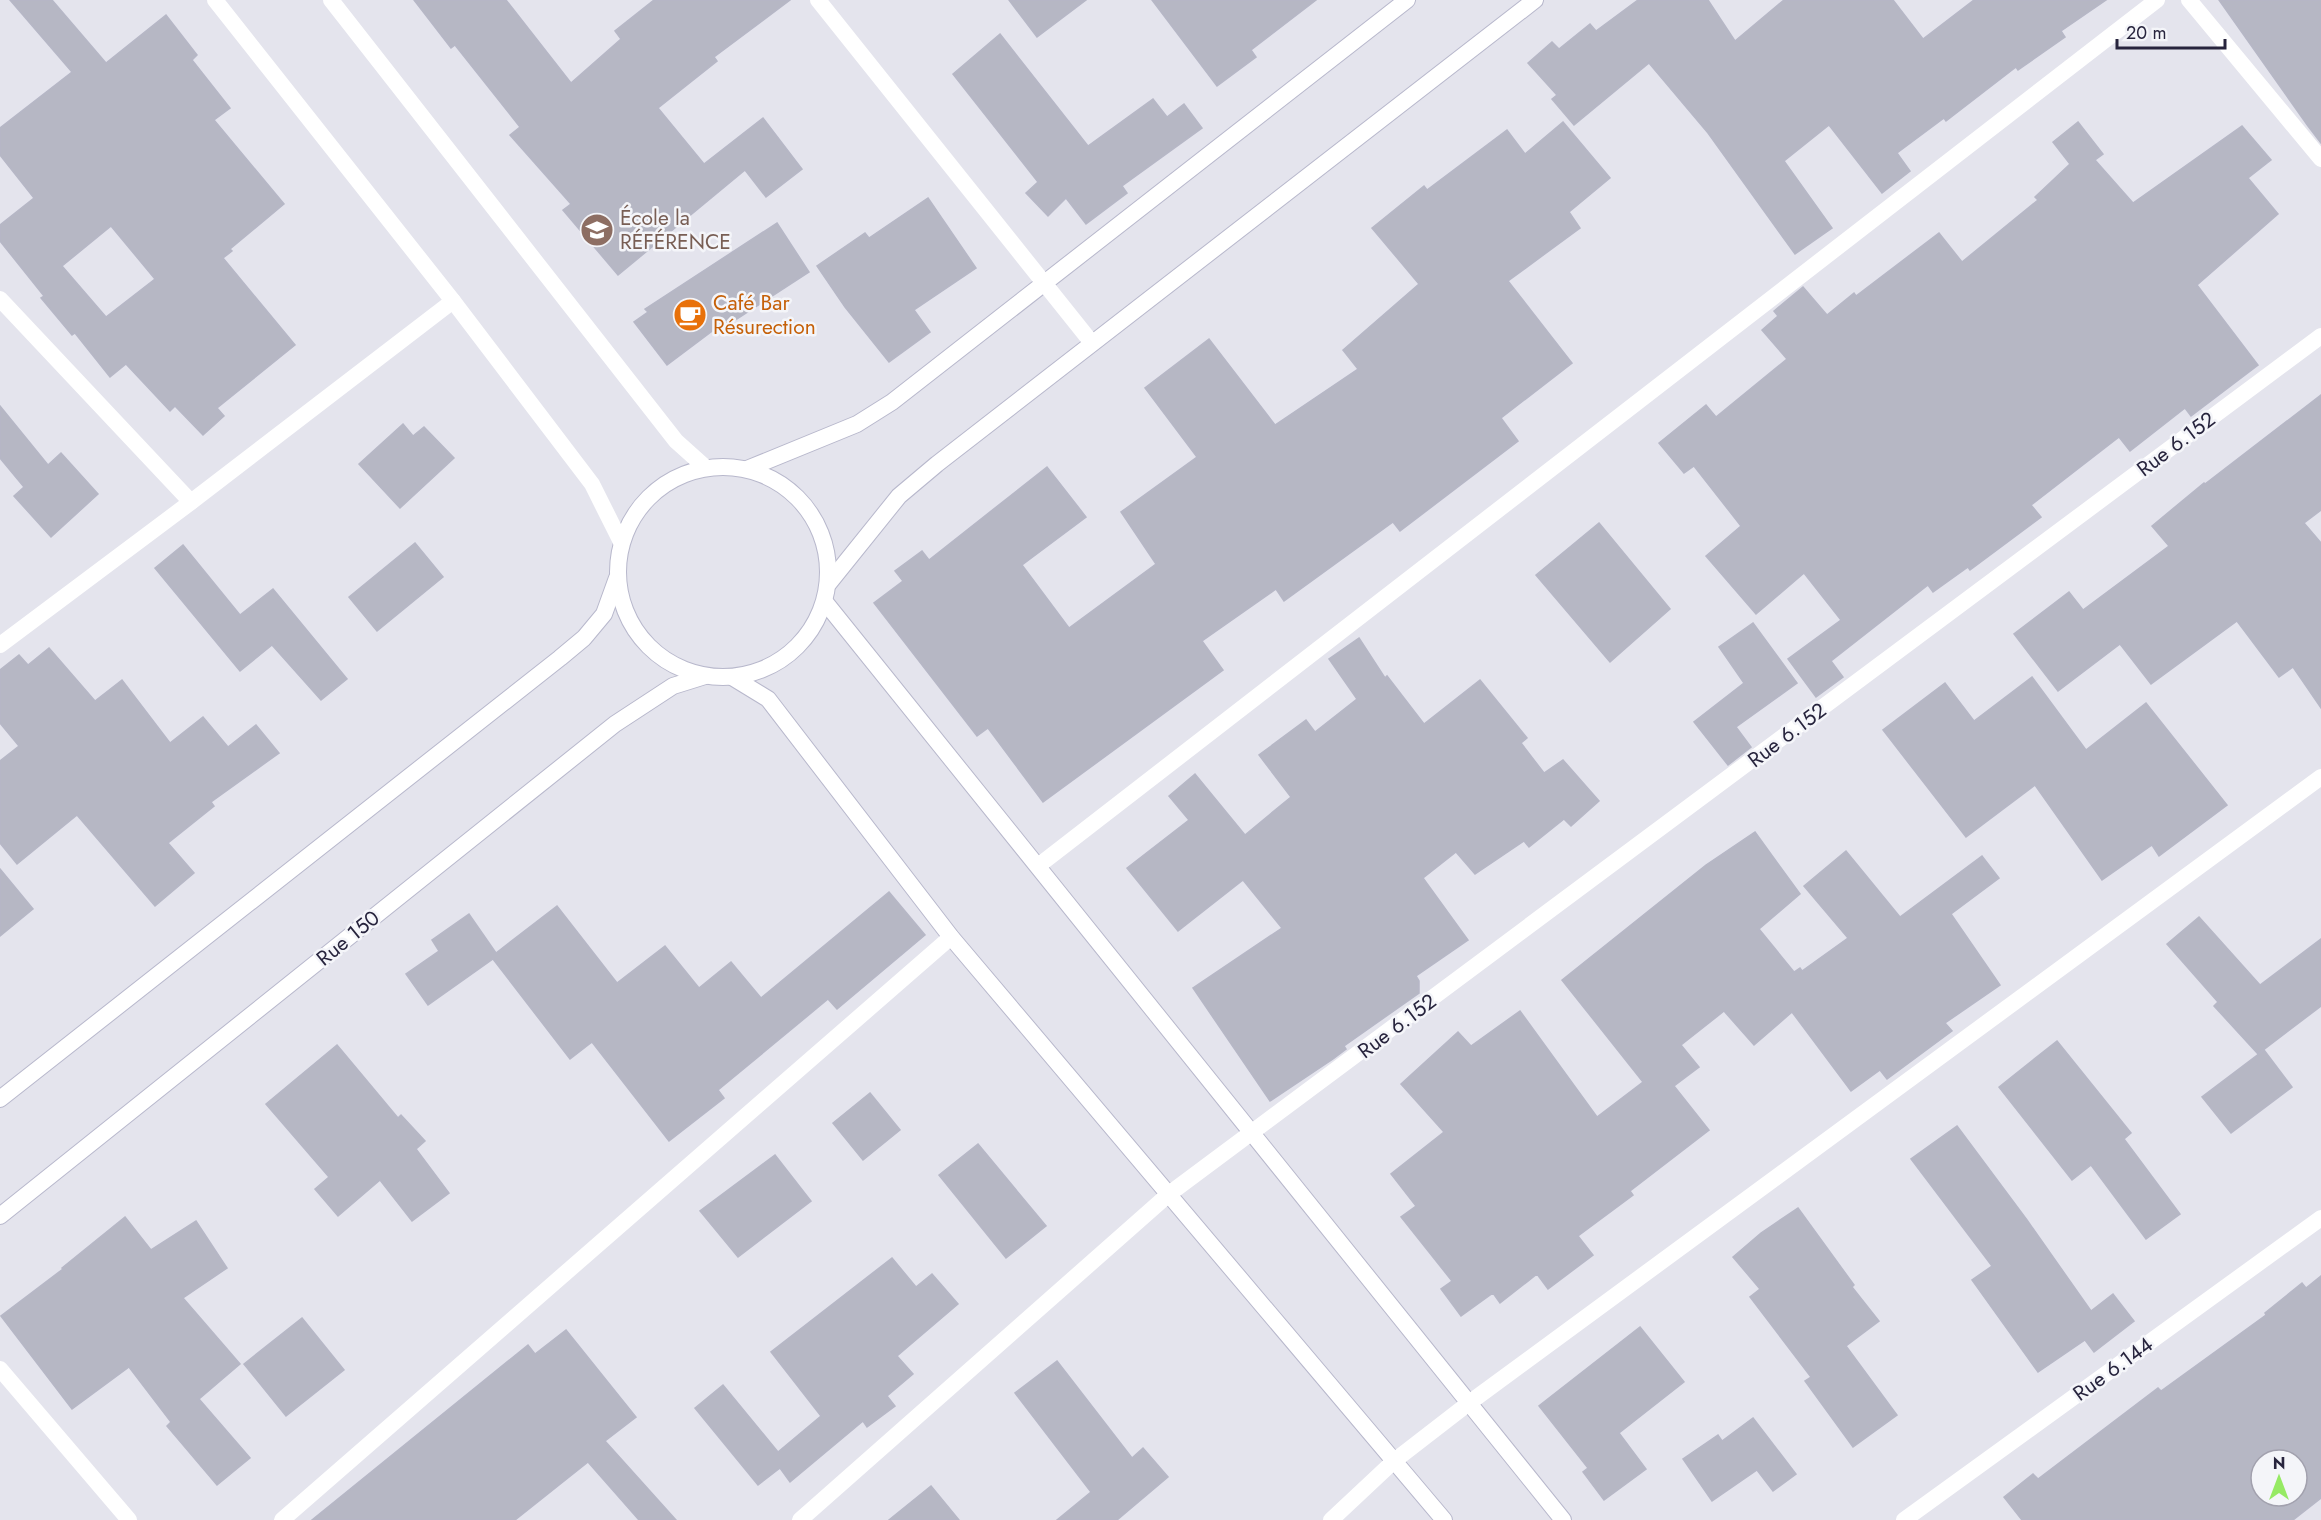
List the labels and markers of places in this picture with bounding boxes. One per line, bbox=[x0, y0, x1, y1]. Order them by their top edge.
place label: École la RÉFÉRENCE bbox=[620, 203, 731, 257]
school or university icon: École la RÉFÉRENCE bbox=[579, 212, 615, 248]
place label: Café Bar Résurection bbox=[713, 288, 816, 342]
cafe icon: Café Bar Résurection bbox=[672, 297, 708, 333]

